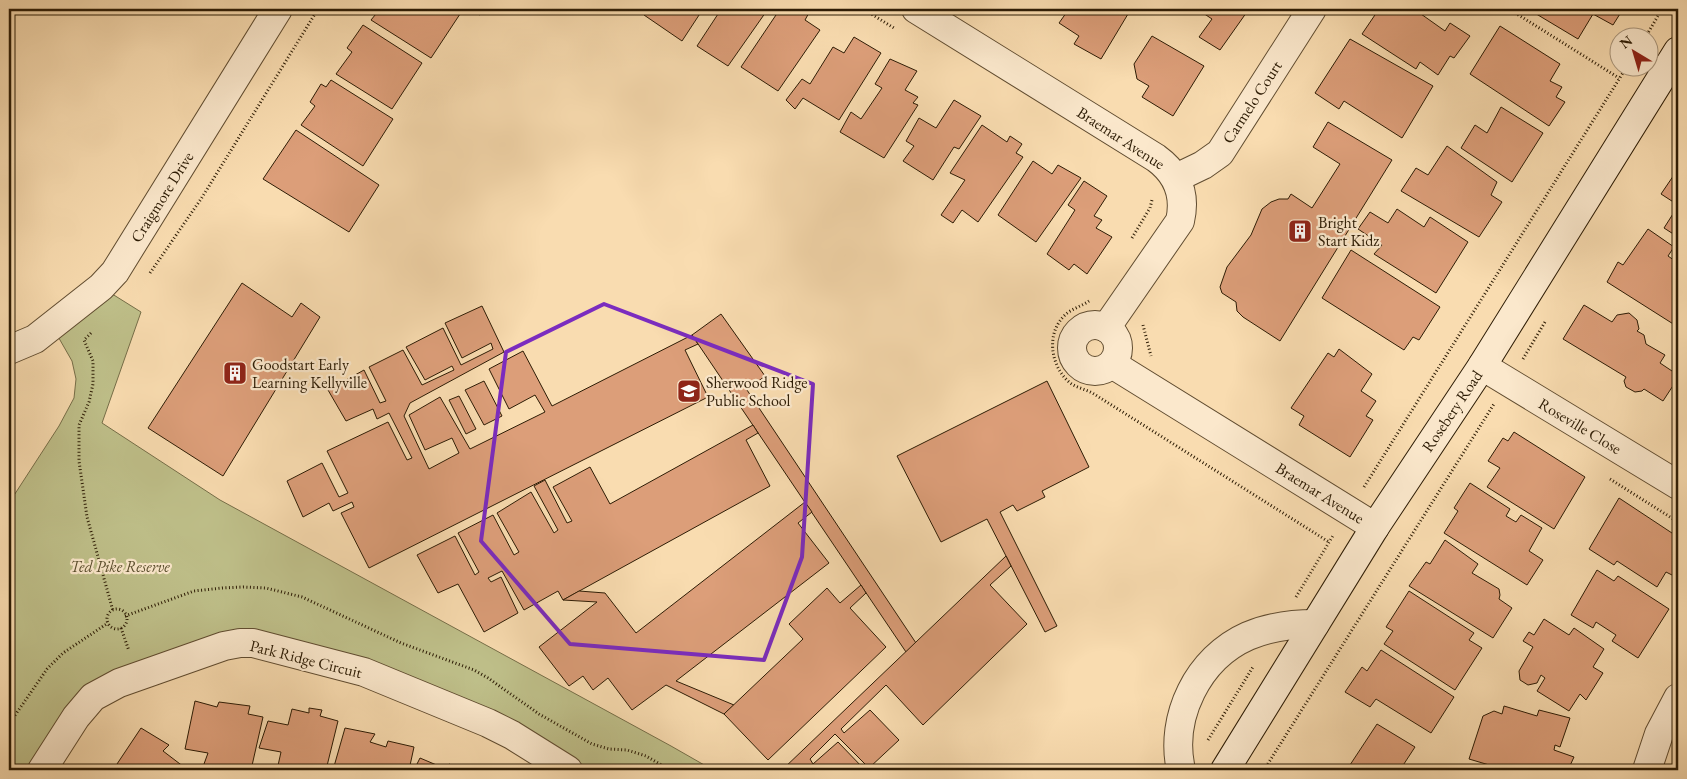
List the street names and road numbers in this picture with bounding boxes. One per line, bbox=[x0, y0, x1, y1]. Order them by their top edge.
street label: Carmelo Court bbox=[1217, 57, 1287, 147]
street label: Braemar Avenue bbox=[1073, 102, 1169, 174]
street label: Craigmore Drive bbox=[126, 148, 198, 246]
street label: Rosebery Road bbox=[1417, 365, 1488, 456]
street label: Roseville Close bbox=[1535, 393, 1625, 459]
street label: Braemar Avenue bbox=[1272, 457, 1368, 529]
street label: Park Ridge Circuit bbox=[248, 635, 364, 683]

